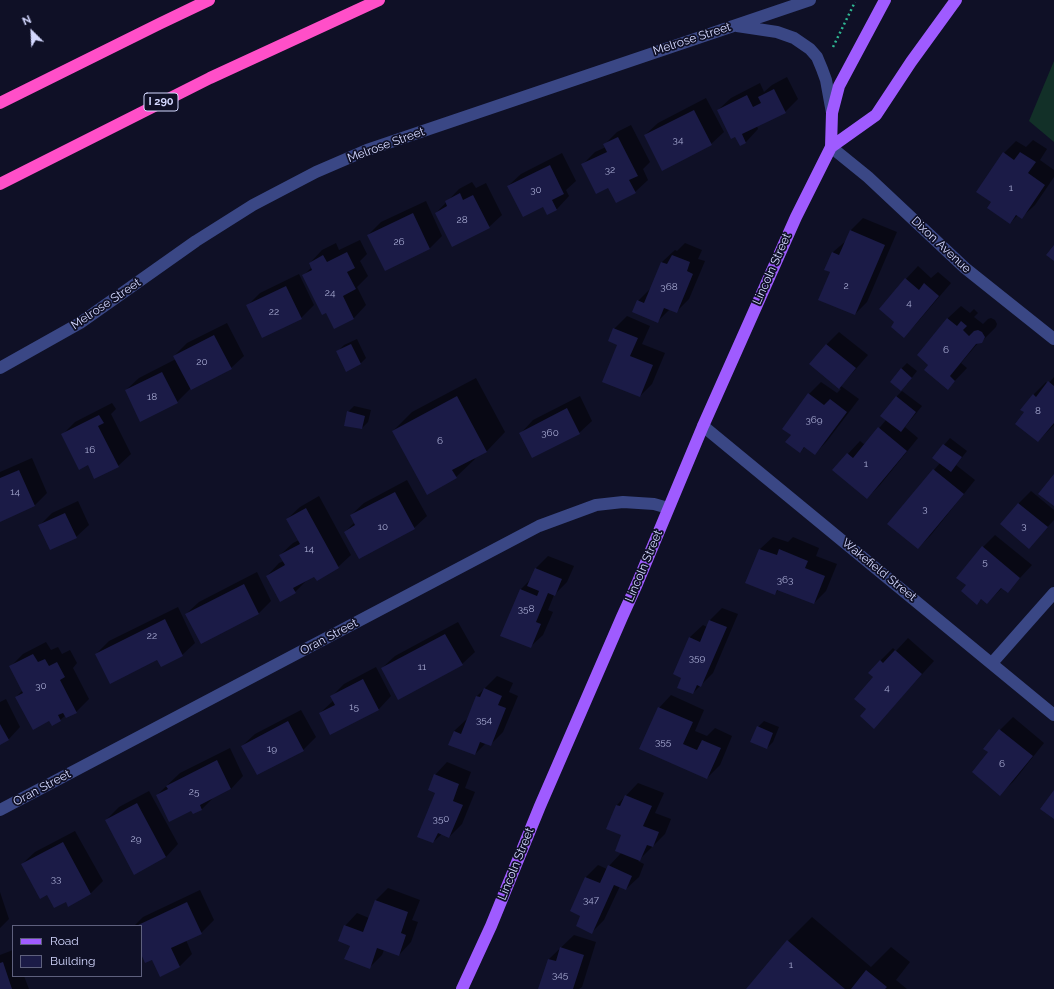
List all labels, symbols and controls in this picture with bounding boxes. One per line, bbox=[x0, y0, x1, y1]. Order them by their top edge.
north arrow bbox=[12, 12, 52, 52]
text: N bbox=[20, 13, 33, 28]
street label: Melrose Street bbox=[651, 20, 733, 58]
road number: I 290 bbox=[144, 93, 178, 111]
street label: Melrose Street bbox=[345, 124, 427, 166]
house number: 34 bbox=[673, 134, 683, 146]
house number: 32 bbox=[605, 164, 615, 176]
house number: 1 bbox=[1009, 182, 1013, 194]
house number: 30 bbox=[530, 184, 542, 196]
house number: 28 bbox=[456, 214, 468, 226]
street label: Dixon Avenue bbox=[908, 214, 974, 276]
street label: Lincoln Street bbox=[750, 231, 794, 307]
house number: 26 bbox=[393, 236, 405, 248]
street label: Melrose Street bbox=[68, 275, 144, 333]
house number: 2 bbox=[843, 280, 849, 292]
house number: 368 bbox=[660, 281, 678, 293]
house number: 24 bbox=[325, 287, 335, 299]
house number: 4 bbox=[906, 297, 912, 309]
house number: 22 bbox=[269, 306, 279, 318]
house number: 6 bbox=[943, 344, 949, 356]
house number: 20 bbox=[196, 356, 208, 368]
house number: 18 bbox=[147, 391, 157, 403]
house number: 8 bbox=[1035, 405, 1041, 417]
house number: 369 bbox=[805, 414, 823, 426]
house number: 360 bbox=[541, 427, 559, 439]
house number: 6 bbox=[437, 435, 443, 447]
house number: 16 bbox=[85, 444, 95, 456]
house number: 1 bbox=[864, 458, 868, 470]
house number: 14 bbox=[10, 486, 20, 498]
house number: 3 bbox=[922, 503, 928, 515]
house number: 3 bbox=[1021, 520, 1027, 532]
house number: 10 bbox=[378, 521, 388, 533]
street label: Lincoln Street bbox=[622, 528, 666, 604]
street label: Wakefield Street bbox=[839, 536, 919, 604]
house number: 14 bbox=[304, 543, 314, 555]
house number: 5 bbox=[982, 556, 988, 568]
house number: 363 bbox=[777, 574, 793, 586]
house number: 358 bbox=[518, 603, 534, 615]
street label: Oran Street bbox=[298, 616, 360, 658]
house number: 22 bbox=[147, 630, 157, 642]
house number: 359 bbox=[689, 652, 705, 664]
house number: 11 bbox=[418, 661, 426, 673]
house number: 30 bbox=[35, 680, 47, 692]
house number: 4 bbox=[884, 682, 890, 694]
house number: 15 bbox=[349, 701, 359, 713]
house number: 354 bbox=[476, 714, 492, 726]
house number: 355 bbox=[655, 736, 671, 748]
house number: 19 bbox=[267, 743, 277, 755]
house number: 6 bbox=[999, 758, 1005, 770]
street label: Oran Street bbox=[11, 767, 73, 809]
house number: 25 bbox=[189, 786, 199, 798]
house number: 350 bbox=[433, 813, 449, 825]
street label: Lincoln Street bbox=[495, 826, 537, 902]
house number: 29 bbox=[130, 833, 142, 845]
house number: 33 bbox=[51, 873, 61, 885]
house number: 347 bbox=[583, 894, 599, 906]
legend bbox=[12, 925, 142, 977]
text: Road bbox=[50, 934, 79, 948]
text: Building bbox=[50, 954, 96, 968]
house number: 1 bbox=[789, 959, 793, 971]
house number: 345 bbox=[552, 969, 568, 981]

